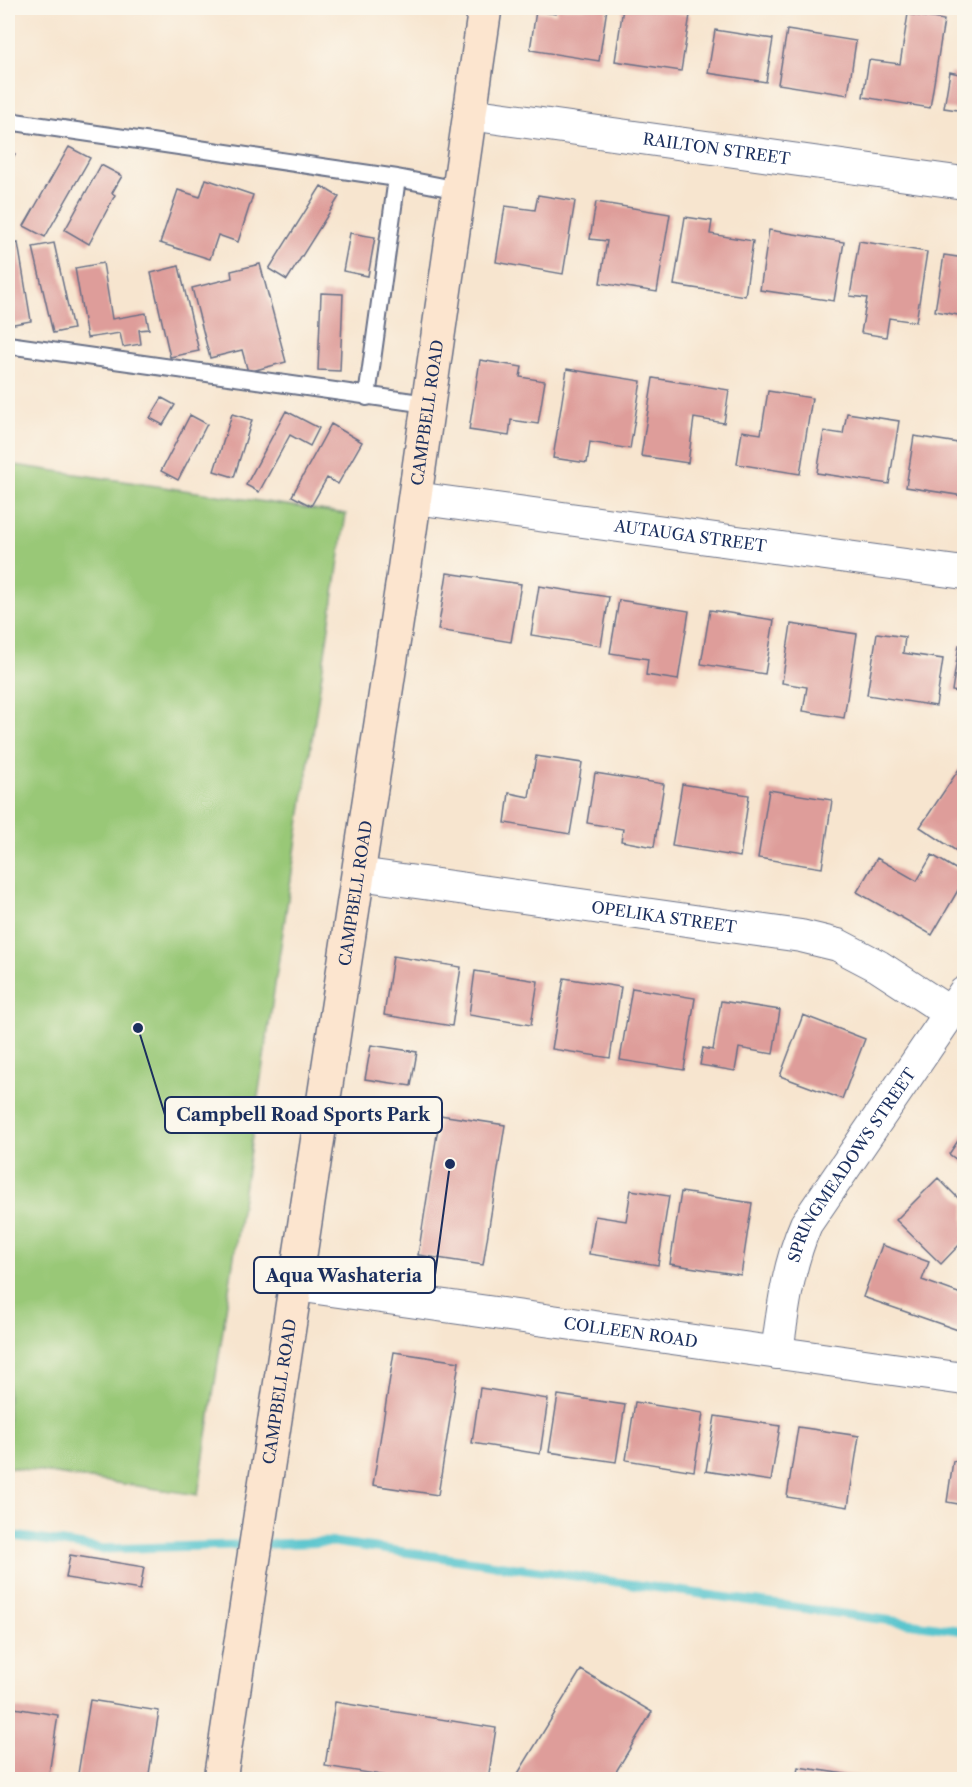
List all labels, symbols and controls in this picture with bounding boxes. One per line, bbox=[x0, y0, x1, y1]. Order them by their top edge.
street label: RAILTON STREET bbox=[642, 128, 792, 169]
street label: CAMPBELL ROAD bbox=[407, 338, 447, 487]
street label: AUTAUGA STREET bbox=[612, 515, 768, 556]
street label: CAMPBELL ROAD bbox=[334, 819, 376, 967]
street label: OPELIKA STREET bbox=[590, 897, 738, 937]
street label: SPRINGMEADOWS STREET bbox=[783, 1064, 920, 1265]
callout: Campbell Road Sports Park bbox=[165, 1097, 442, 1133]
text: Campbell Road Sports Park bbox=[176, 1104, 431, 1126]
callout: Aqua Washateria bbox=[254, 1257, 435, 1293]
text: Aqua Washateria bbox=[265, 1265, 423, 1287]
street label: COLLEEN ROAD bbox=[562, 1313, 699, 1351]
street label: CAMPBELL ROAD bbox=[258, 1317, 300, 1466]

